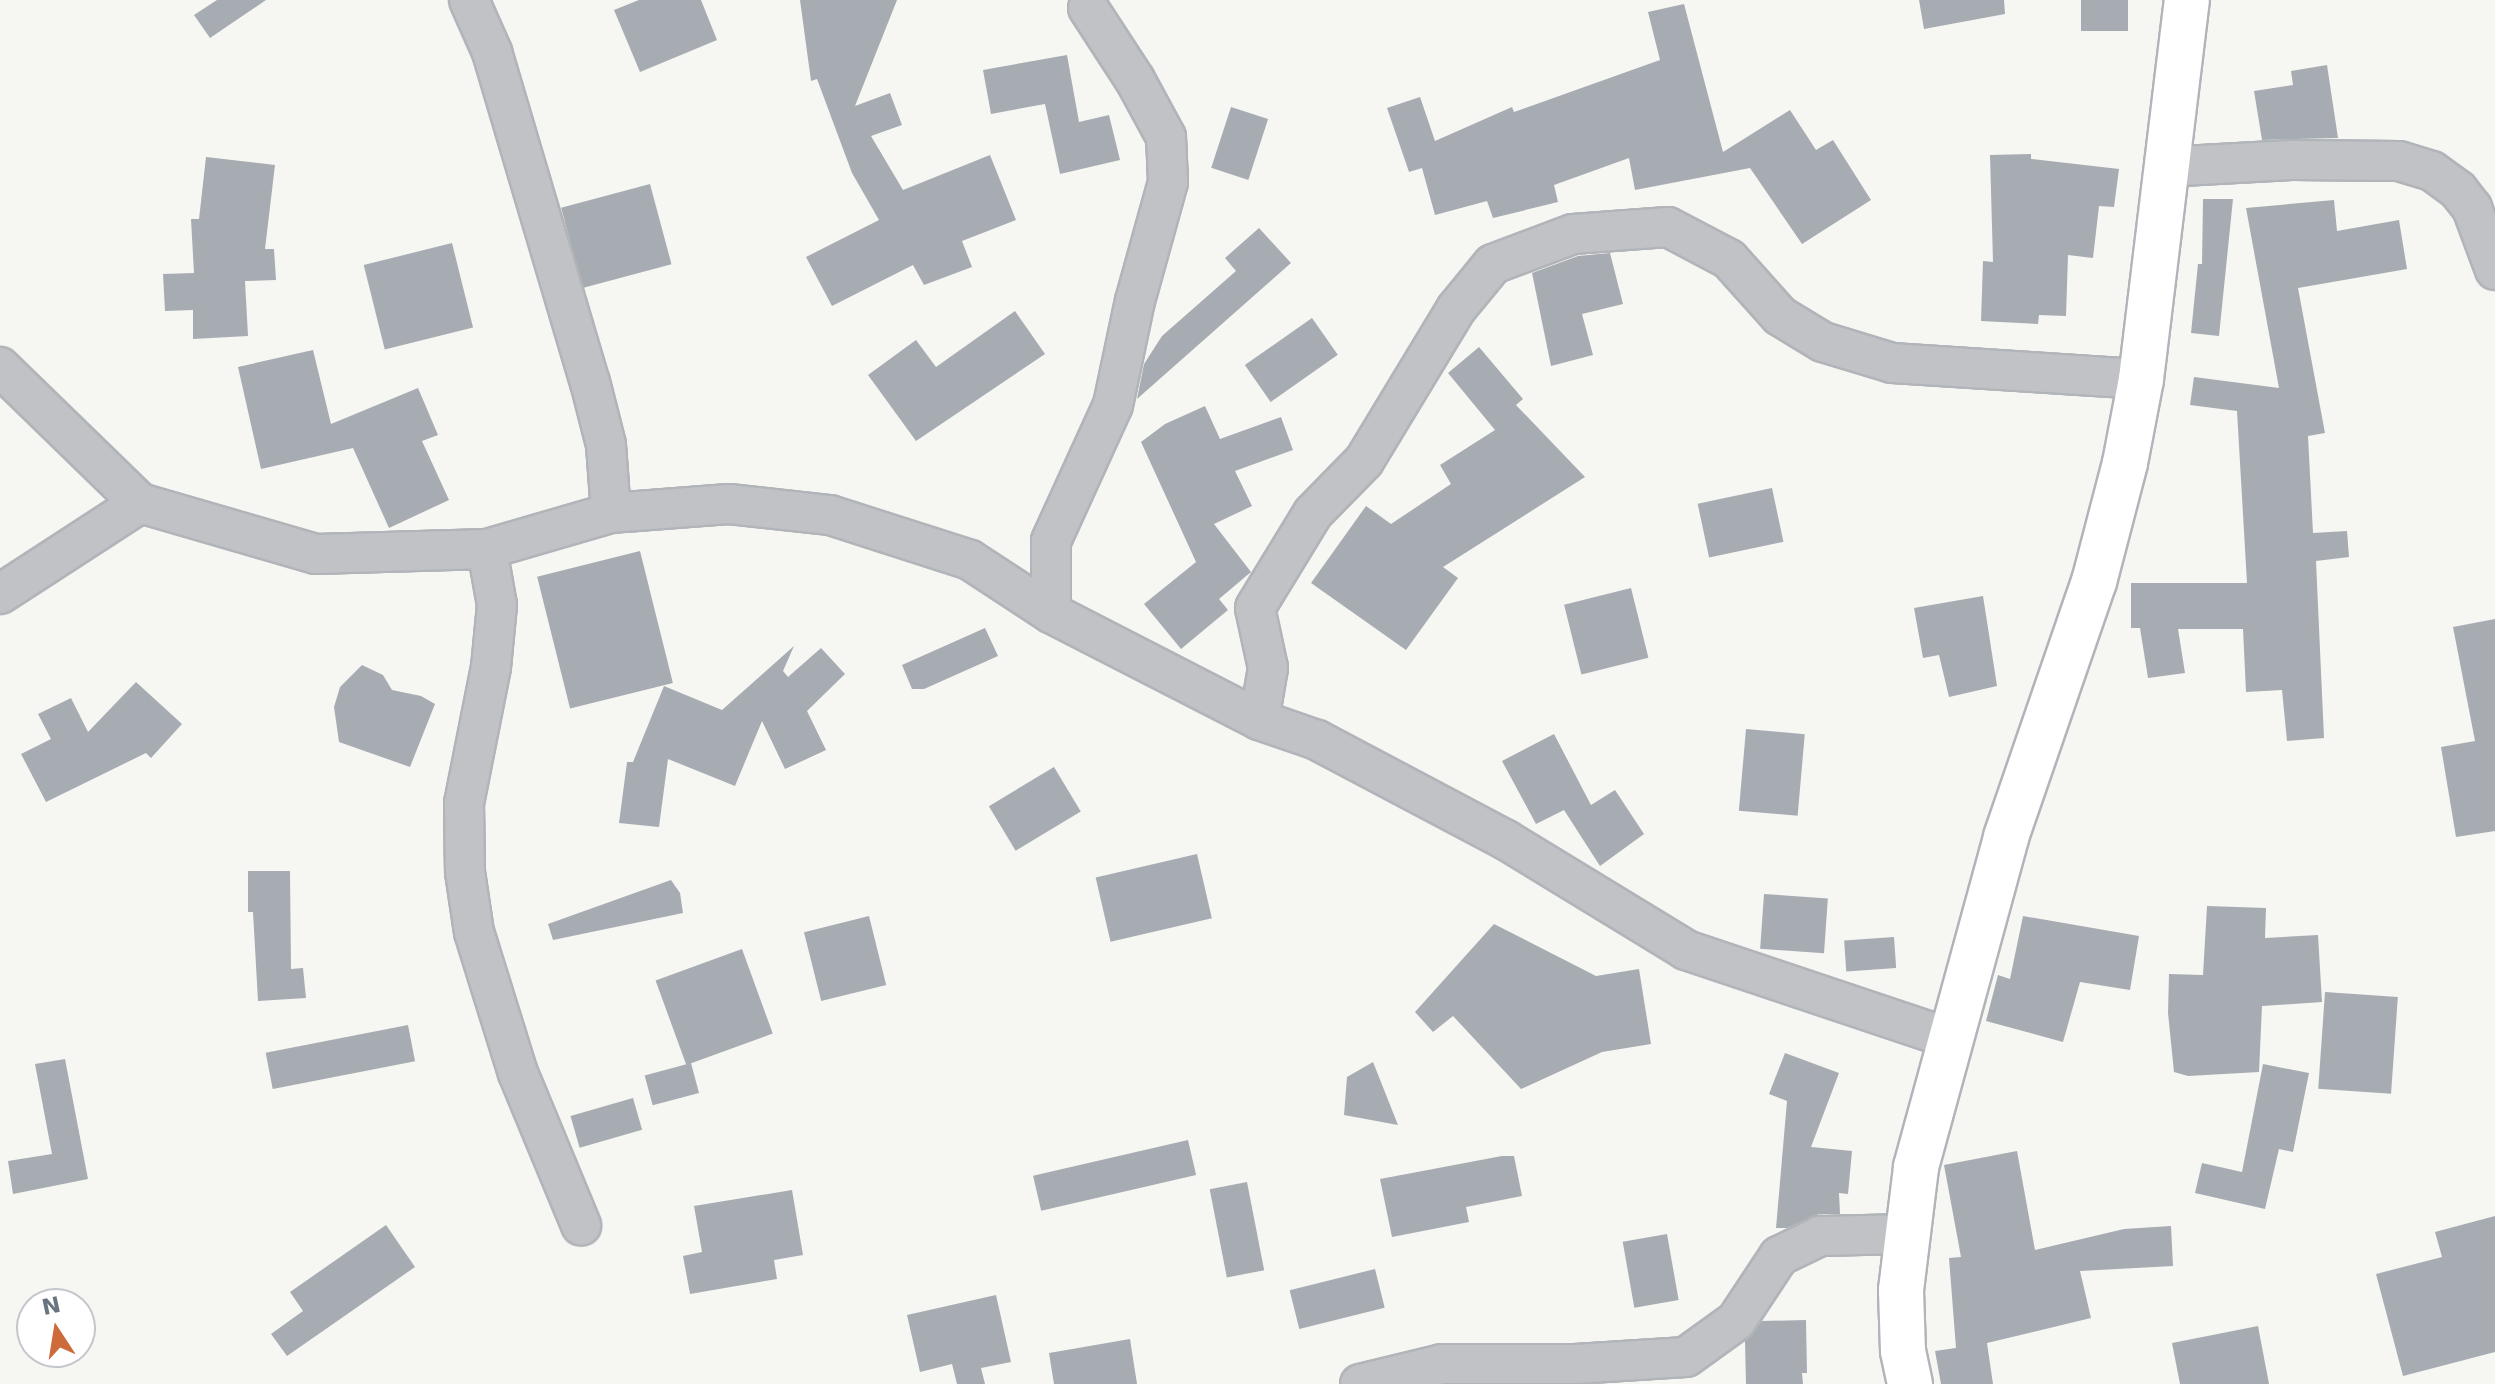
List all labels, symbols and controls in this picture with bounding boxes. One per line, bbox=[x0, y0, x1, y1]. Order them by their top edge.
north arrow bbox=[16, 1288, 96, 1368]
text: N bbox=[40, 1292, 63, 1320]

